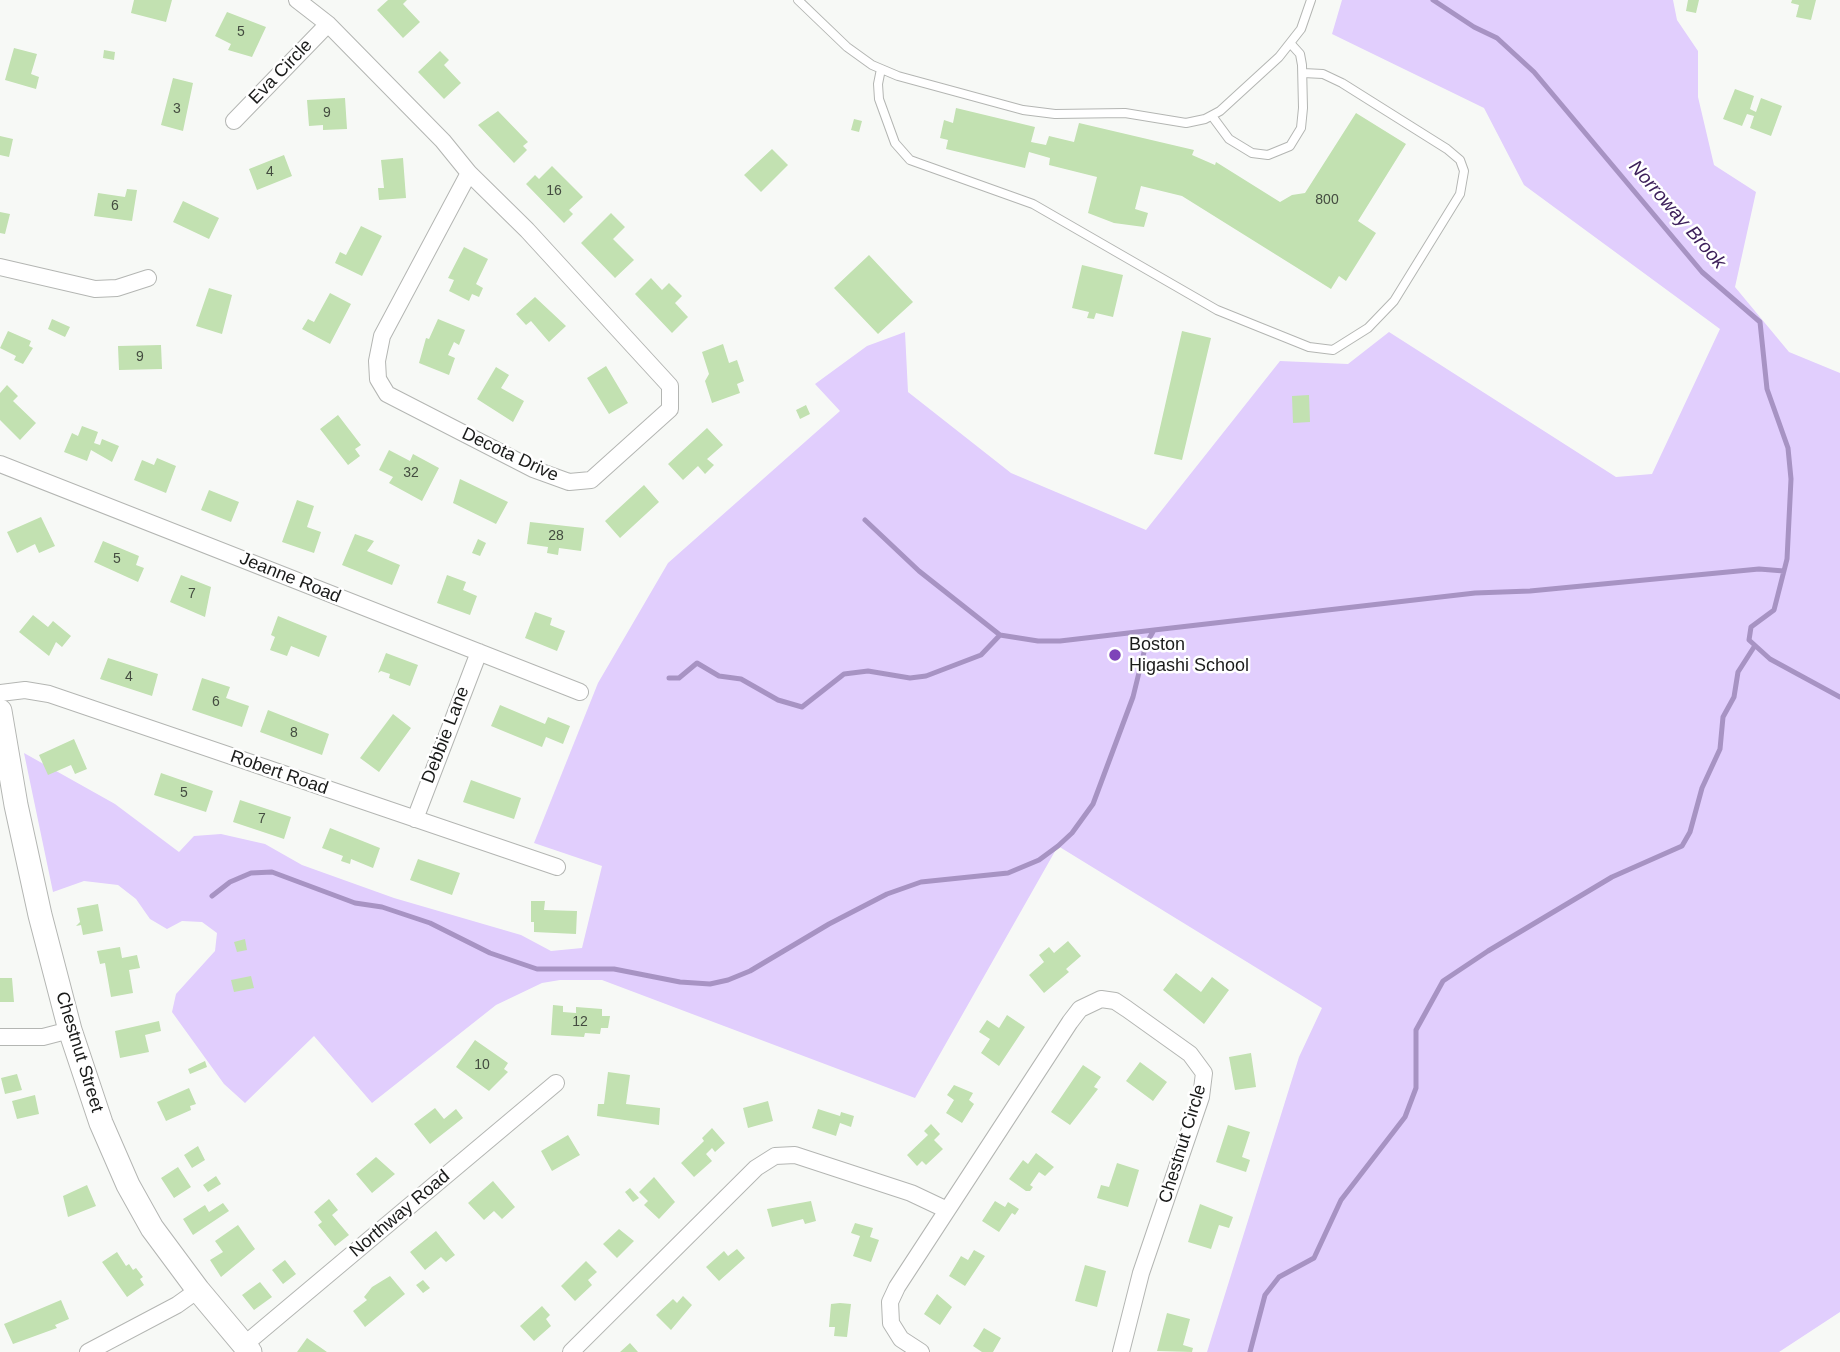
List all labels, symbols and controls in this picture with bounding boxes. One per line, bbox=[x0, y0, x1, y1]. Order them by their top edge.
house number: 5 bbox=[237, 24, 245, 40]
street label: Eva Circle bbox=[245, 35, 317, 109]
house number: 3 bbox=[173, 101, 181, 117]
house number: 9 bbox=[323, 105, 331, 121]
water label: Norroway Brook bbox=[1624, 156, 1730, 274]
house number: 4 bbox=[266, 164, 274, 180]
house number: 16 bbox=[546, 183, 562, 199]
house number: 800 bbox=[1315, 192, 1339, 208]
house number: 6 bbox=[111, 198, 119, 214]
house number: 9 bbox=[136, 349, 144, 365]
street label: Decota Drive bbox=[458, 423, 562, 487]
house number: 32 bbox=[403, 465, 419, 481]
house number: 28 bbox=[548, 528, 564, 544]
street label: Jeanne Road bbox=[236, 548, 344, 608]
house number: 5 bbox=[113, 551, 121, 567]
house number: 7 bbox=[188, 586, 196, 602]
place label: Boston Higashi School bbox=[1129, 634, 1249, 676]
marker: Boston Higashi School bbox=[1107, 647, 1123, 663]
house number: 4 bbox=[125, 669, 133, 685]
street label: Debbie Lane bbox=[418, 683, 474, 787]
house number: 6 bbox=[212, 694, 220, 710]
house number: 8 bbox=[290, 725, 298, 741]
street label: Robert Road bbox=[227, 746, 331, 800]
house number: 5 bbox=[180, 785, 188, 801]
house number: 7 bbox=[258, 811, 266, 827]
street label: Chestnut Street bbox=[50, 989, 108, 1115]
house number: 12 bbox=[572, 1014, 588, 1030]
house number: 10 bbox=[474, 1057, 490, 1073]
street label: Chestnut Circle bbox=[1155, 1082, 1211, 1206]
street label: Northway Road bbox=[346, 1166, 454, 1262]

